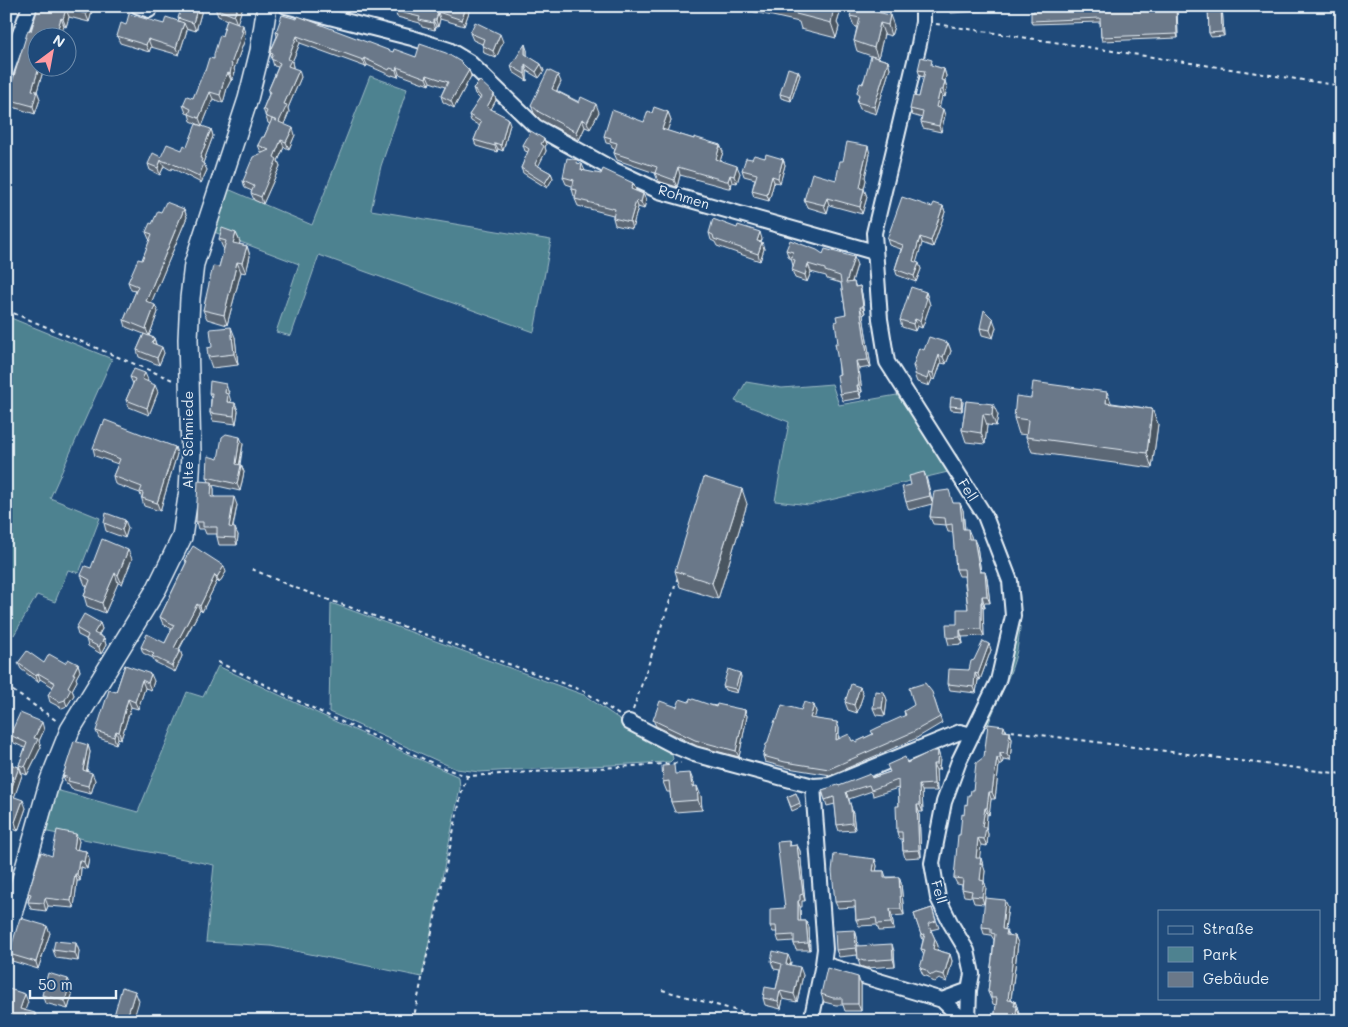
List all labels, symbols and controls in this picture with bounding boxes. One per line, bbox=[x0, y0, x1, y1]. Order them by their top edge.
north arrow bbox=[28, 28, 78, 78]
text: N bbox=[50, 30, 69, 51]
street label: Rohmen bbox=[656, 180, 712, 213]
street label: Alte Schmiede bbox=[178, 391, 197, 489]
street label: Fell bbox=[954, 475, 983, 505]
street label: Fell bbox=[927, 878, 952, 906]
legend bbox=[1158, 910, 1320, 1000]
text: Straße bbox=[1203, 918, 1254, 938]
text: Park bbox=[1203, 944, 1237, 964]
scale bar bbox=[30, 967, 116, 999]
text: Gebäude bbox=[1203, 968, 1269, 988]
text: 50 m bbox=[38, 974, 73, 994]

